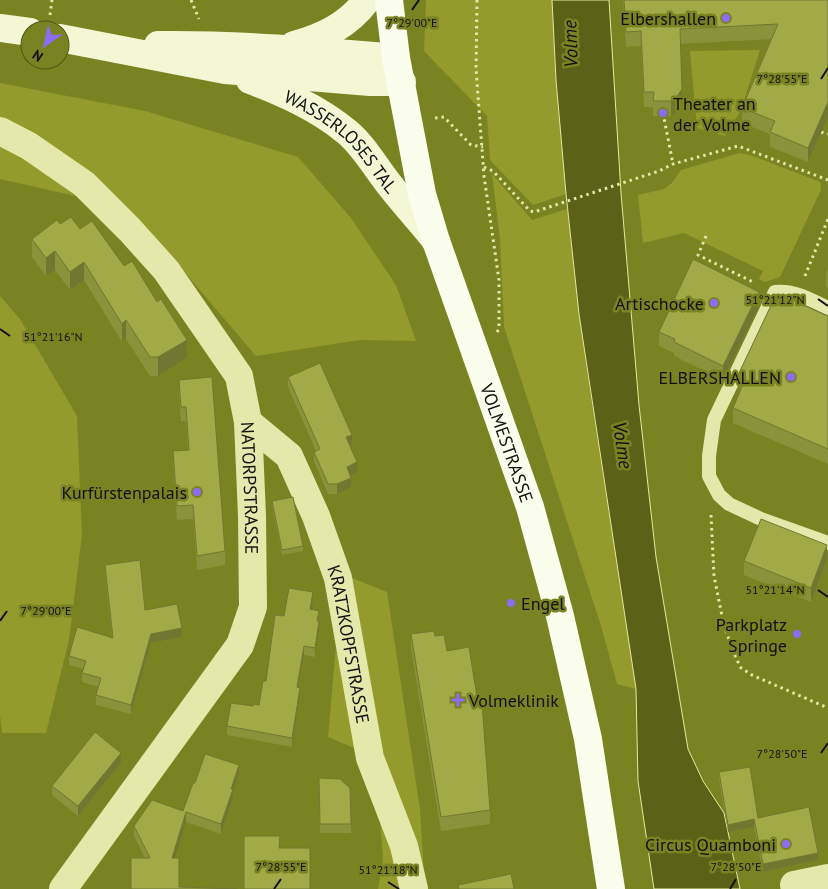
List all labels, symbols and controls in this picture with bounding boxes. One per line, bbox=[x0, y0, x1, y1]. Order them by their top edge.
place label: Elbershallen bbox=[620, 7, 716, 30]
marker: Elbershallen bbox=[720, 12, 732, 24]
text: 7°29'00"E bbox=[387, 15, 437, 30]
north arrow bbox=[20, 20, 70, 70]
water label: Volme bbox=[557, 20, 583, 68]
text: N bbox=[29, 46, 47, 66]
text: 7°28'55"E bbox=[757, 71, 807, 86]
street label: WASSERLOSES TAL bbox=[281, 84, 403, 197]
place label: Theater an der Volme bbox=[673, 92, 756, 136]
marker: Theater an der Volme bbox=[657, 107, 669, 119]
place label: Artischocke bbox=[615, 292, 704, 315]
text: 51°21'12"N bbox=[745, 292, 805, 307]
marker: Artischocke bbox=[708, 297, 720, 309]
text: 51°21'16"N bbox=[23, 329, 83, 344]
place label: ELBERSHALLEN bbox=[659, 366, 781, 389]
marker: ELBERSHALLEN bbox=[785, 371, 797, 383]
street label: VOLMESTRASSE bbox=[475, 379, 539, 505]
water label: Volme bbox=[608, 420, 638, 470]
street label: NATORPSTRASSE bbox=[236, 421, 264, 554]
place label: Kurfürstenpalais bbox=[61, 481, 187, 504]
marker: Kurfürstenpalais bbox=[191, 486, 203, 498]
street label: KRATZKOPFSTRASSE bbox=[323, 562, 375, 725]
text: 51°21'14"N bbox=[745, 582, 805, 597]
place label: Engel bbox=[521, 592, 565, 615]
marker: Engel bbox=[505, 597, 517, 609]
text: 7°29'00"E bbox=[21, 603, 71, 618]
place label: Parkplatz Springe bbox=[716, 613, 787, 657]
marker: Parkplatz Springe bbox=[791, 628, 803, 640]
place label: Volmeklinik bbox=[468, 689, 559, 712]
marker: Volmeklinik bbox=[451, 693, 465, 707]
text: 7°28'50"E bbox=[757, 746, 807, 761]
place label: Circus Quamboni bbox=[645, 833, 776, 856]
marker: Circus Quamboni bbox=[780, 838, 792, 850]
text: 7°28'55"E bbox=[256, 859, 306, 874]
text: 7°28'50"E bbox=[711, 859, 761, 874]
text: 51°21'18"N bbox=[358, 862, 418, 877]

